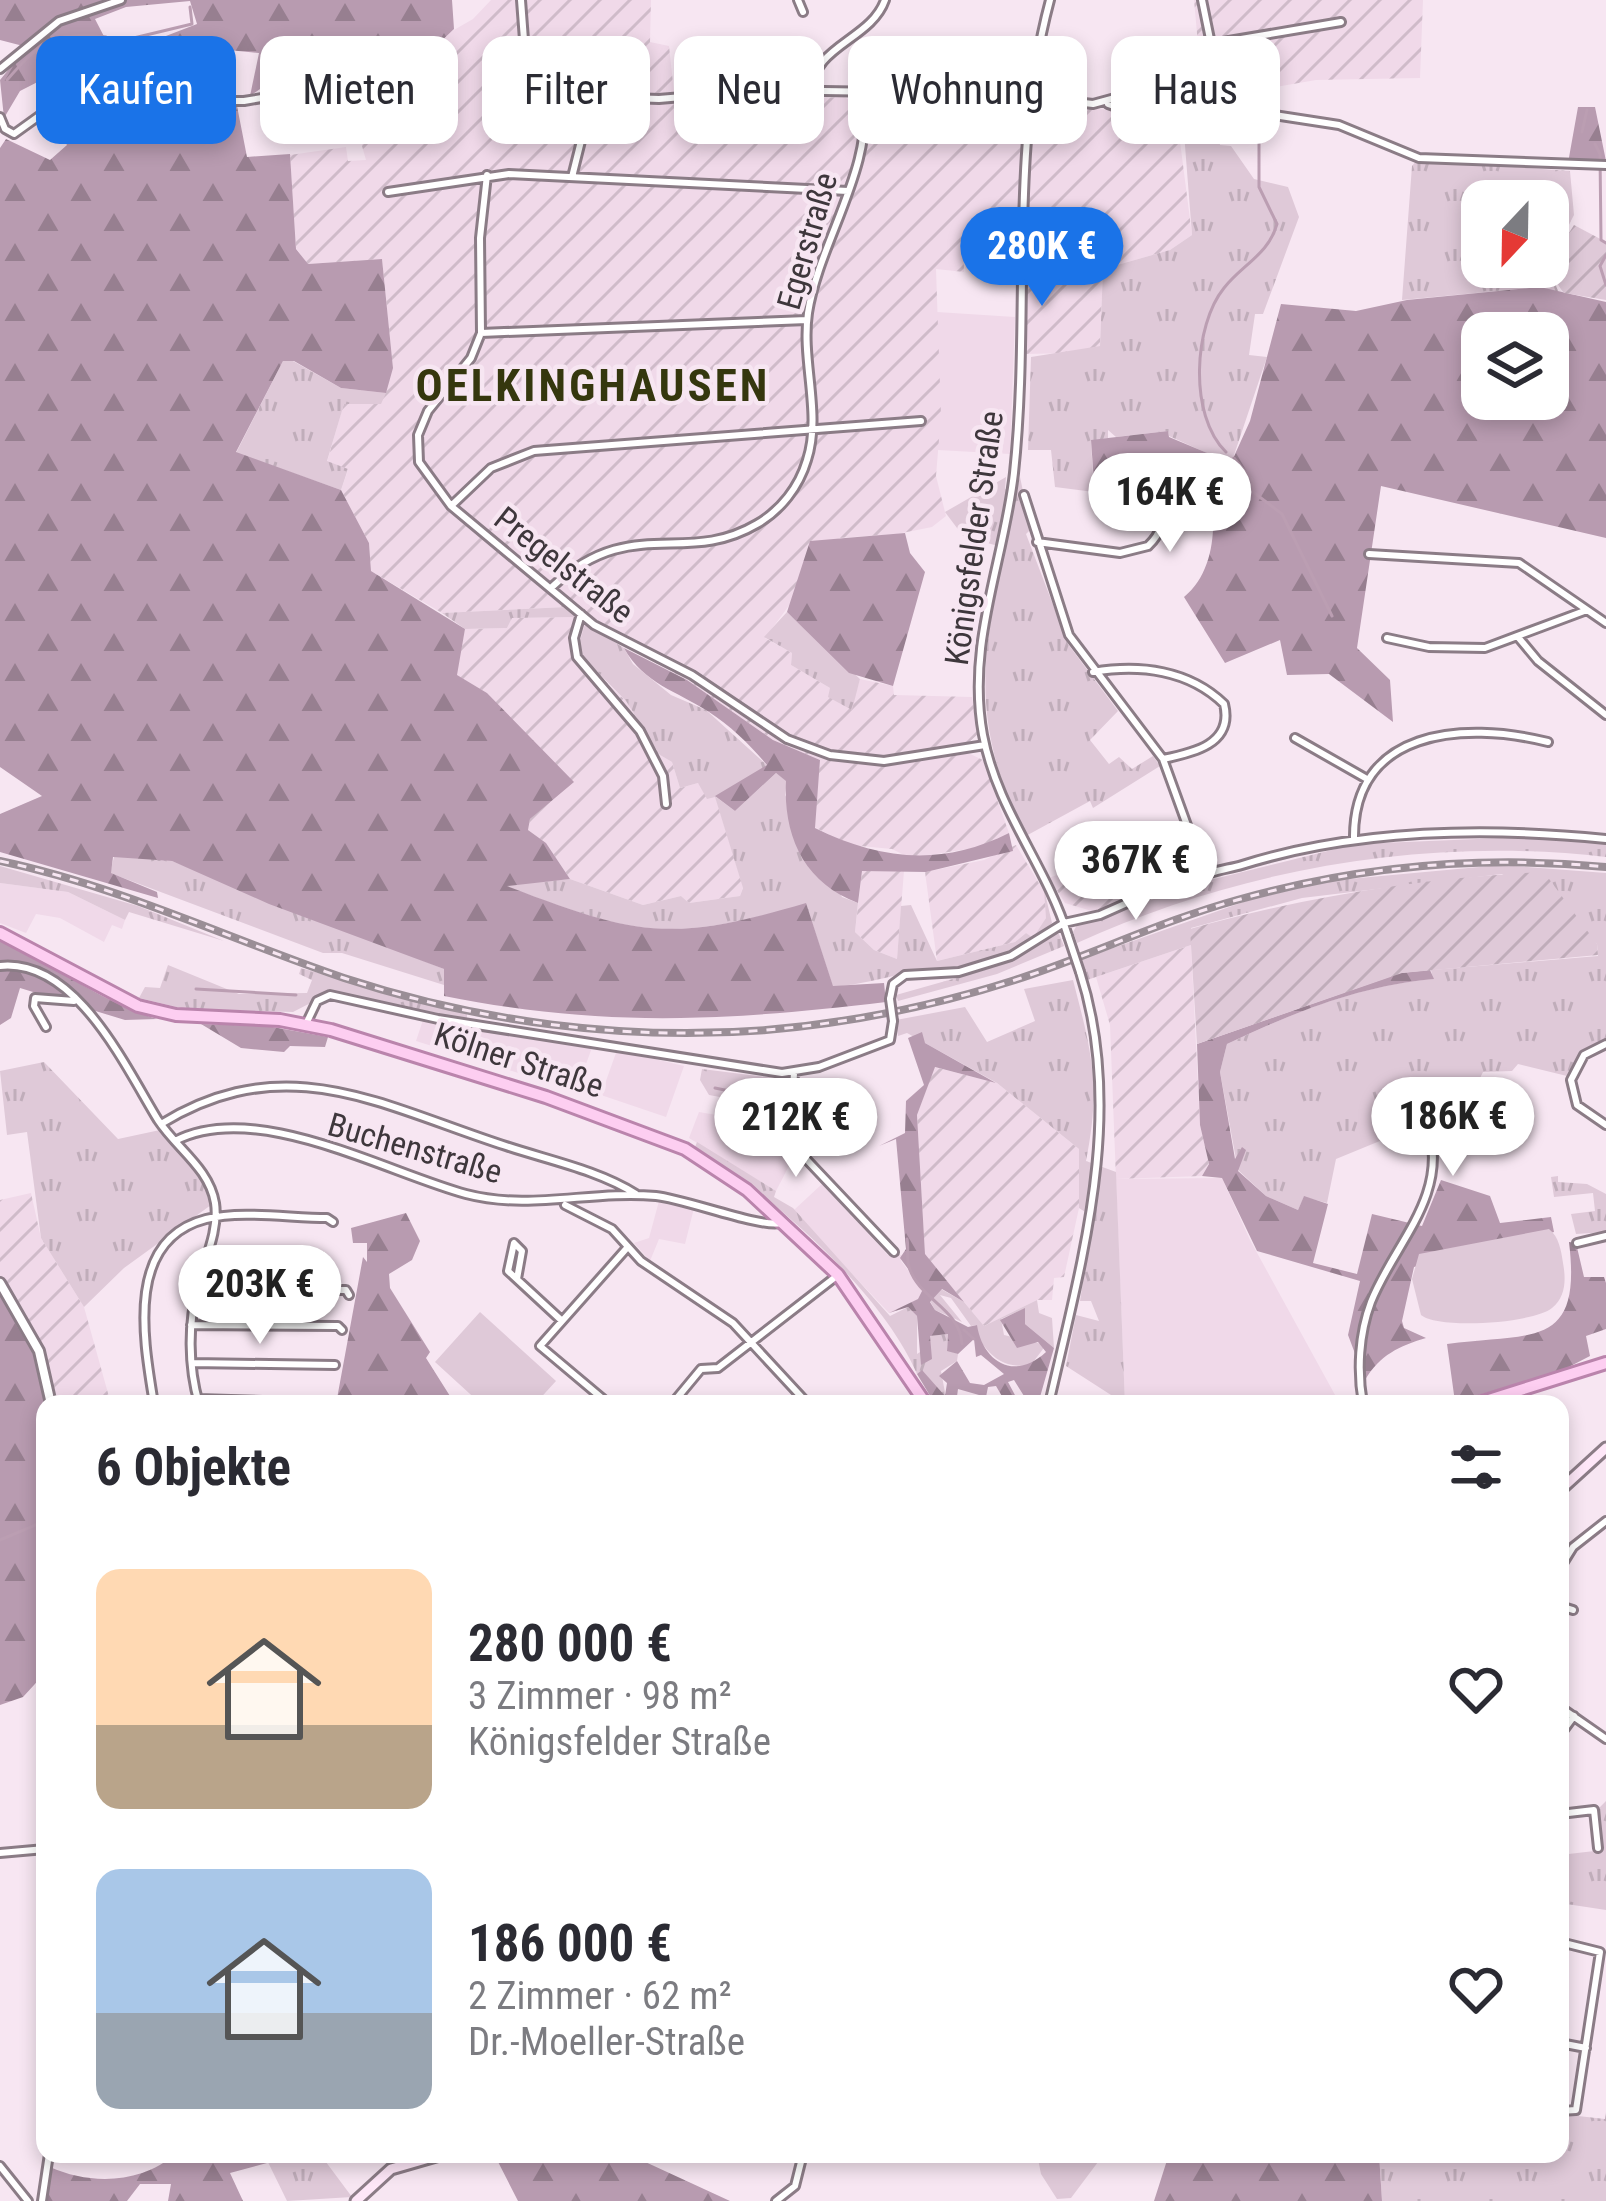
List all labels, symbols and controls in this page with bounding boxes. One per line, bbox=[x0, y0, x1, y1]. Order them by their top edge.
chip: Kaufen bbox=[36, 36, 236, 144]
chip: Mieten bbox=[260, 36, 458, 144]
chip: Filter bbox=[482, 36, 650, 144]
chip: Neu bbox=[674, 36, 824, 144]
chip: Wohnung bbox=[848, 36, 1087, 144]
chip: Haus bbox=[1111, 36, 1280, 144]
street label: Egerstraße bbox=[769, 168, 845, 314]
north arrow bbox=[1461, 180, 1569, 288]
map controls bbox=[1461, 180, 1569, 420]
pin: 280K € bbox=[944, 207, 1140, 309]
text: 280K € bbox=[987, 223, 1097, 269]
button: layers bbox=[1461, 312, 1569, 420]
district label: OELKINGHAUSEN bbox=[416, 359, 770, 412]
street label: Königsfelder Straße bbox=[937, 408, 1011, 668]
pin: 164K € bbox=[1072, 453, 1268, 555]
text: 164K € bbox=[1115, 469, 1225, 515]
street label: Pregelstraße bbox=[487, 499, 641, 631]
pin: 367K € bbox=[1038, 821, 1234, 923]
text: 367K € bbox=[1081, 837, 1191, 883]
street label: Kölner Straße bbox=[429, 1014, 609, 1106]
pin: 186K € bbox=[1355, 1077, 1551, 1179]
pin: 212K € bbox=[698, 1078, 894, 1180]
text: 186K € bbox=[1398, 1093, 1508, 1139]
text: 212K € bbox=[741, 1094, 851, 1140]
street label: Buchenstraße bbox=[323, 1105, 507, 1191]
pin: 203K € bbox=[162, 1245, 358, 1347]
text: 203K € bbox=[205, 1261, 315, 1307]
icon: filters bbox=[1443, 1434, 1509, 1500]
text: 6 Objekte bbox=[96, 1438, 291, 1497]
text: 280 000 € bbox=[468, 1614, 672, 1673]
icon: home bbox=[192, 1617, 336, 1761]
icon: heart bbox=[1443, 1656, 1509, 1722]
text: 3 Zimmer · 98 m² bbox=[468, 1673, 732, 1719]
text: Königsfelder Straße bbox=[468, 1719, 771, 1765]
text: 186 000 € bbox=[468, 1914, 672, 1973]
icon: home bbox=[192, 1917, 336, 2061]
icon: heart bbox=[1443, 1956, 1509, 2022]
text: 2 Zimmer · 62 m² bbox=[468, 1973, 732, 2019]
text: Dr.-Moeller-Straße bbox=[468, 2019, 745, 2065]

